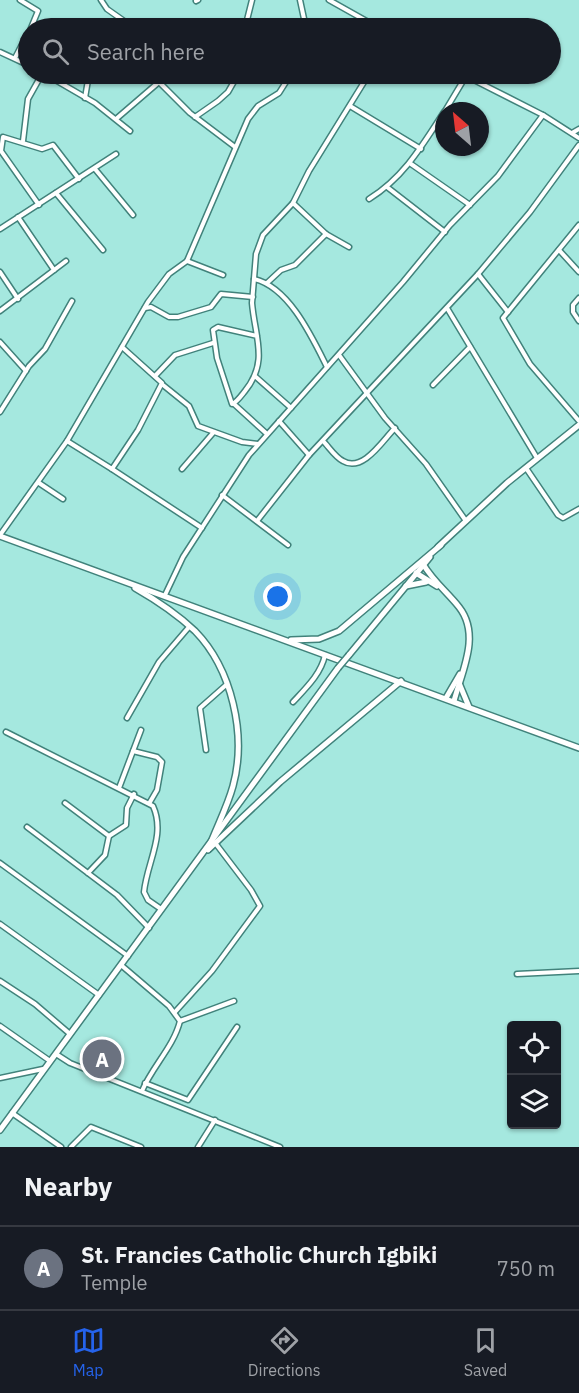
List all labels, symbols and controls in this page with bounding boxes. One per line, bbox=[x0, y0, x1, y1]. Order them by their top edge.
search box bbox=[18, 18, 561, 84]
icon: search bbox=[39, 35, 72, 68]
text: Search here bbox=[87, 37, 205, 66]
north arrow bbox=[435, 102, 489, 156]
your location bbox=[263, 582, 292, 611]
map controls bbox=[507, 1021, 561, 1129]
button: locate bbox=[507, 1021, 561, 1075]
pin: A bbox=[82, 1036, 122, 1082]
button: layers bbox=[507, 1075, 561, 1129]
text: Nearby bbox=[24, 1169, 112, 1203]
text: St. Francies Catholic Church Igbiki bbox=[81, 1240, 437, 1269]
text: A bbox=[37, 1255, 50, 1282]
text: 750 m bbox=[497, 1255, 555, 1282]
text: Temple bbox=[81, 1269, 148, 1296]
tab: Map bbox=[72, 1324, 105, 1380]
tab: Directions bbox=[248, 1324, 321, 1380]
tab: Saved bbox=[464, 1324, 507, 1380]

